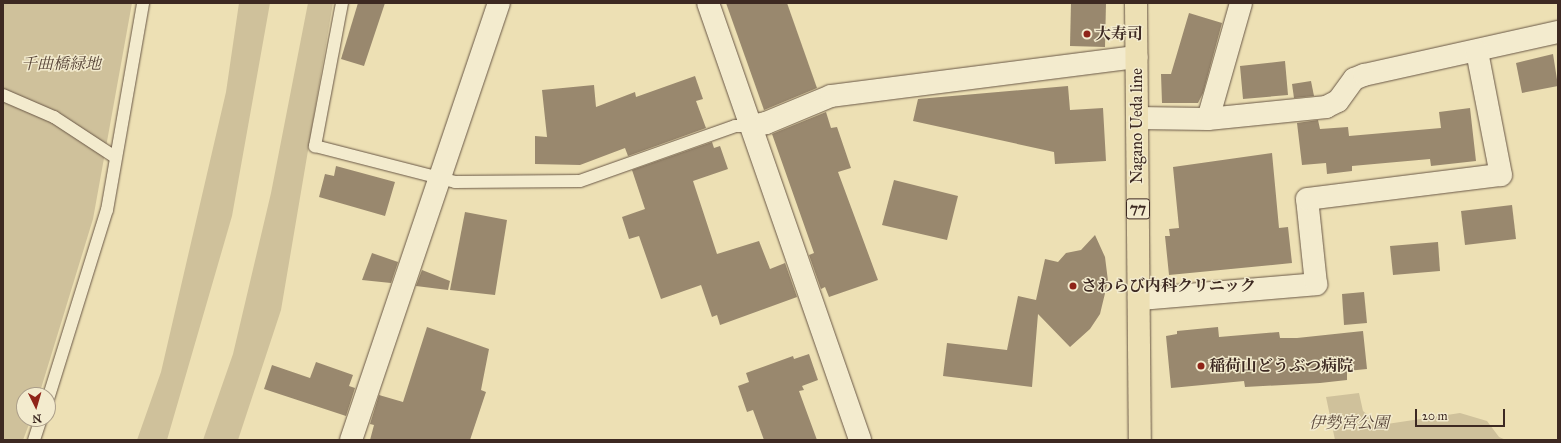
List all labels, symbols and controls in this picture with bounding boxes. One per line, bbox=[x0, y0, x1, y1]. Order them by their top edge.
place label: 大寿司 bbox=[1095, 24, 1143, 44]
marker: 大寿司 bbox=[1082, 29, 1092, 39]
park label: 千曲橋緑地 bbox=[21, 54, 101, 74]
street label: Nagano Ueda line bbox=[1127, 68, 1147, 184]
road number: 77 bbox=[1125, 196, 1151, 222]
place label: さわらび内科クリニック bbox=[1081, 276, 1257, 296]
marker: さわらび内科クリニック bbox=[1068, 281, 1078, 291]
place label: 稲荷山どうぶつ病院 bbox=[1209, 356, 1353, 376]
marker: 稲荷山どうぶつ病院 bbox=[1196, 361, 1206, 371]
north arrow bbox=[16, 387, 56, 427]
scale bar bbox=[1417, 401, 1507, 427]
text: 20 m bbox=[1422, 409, 1448, 423]
text: N bbox=[32, 412, 42, 425]
park label: 伊勢宮公園 bbox=[1309, 413, 1389, 433]

